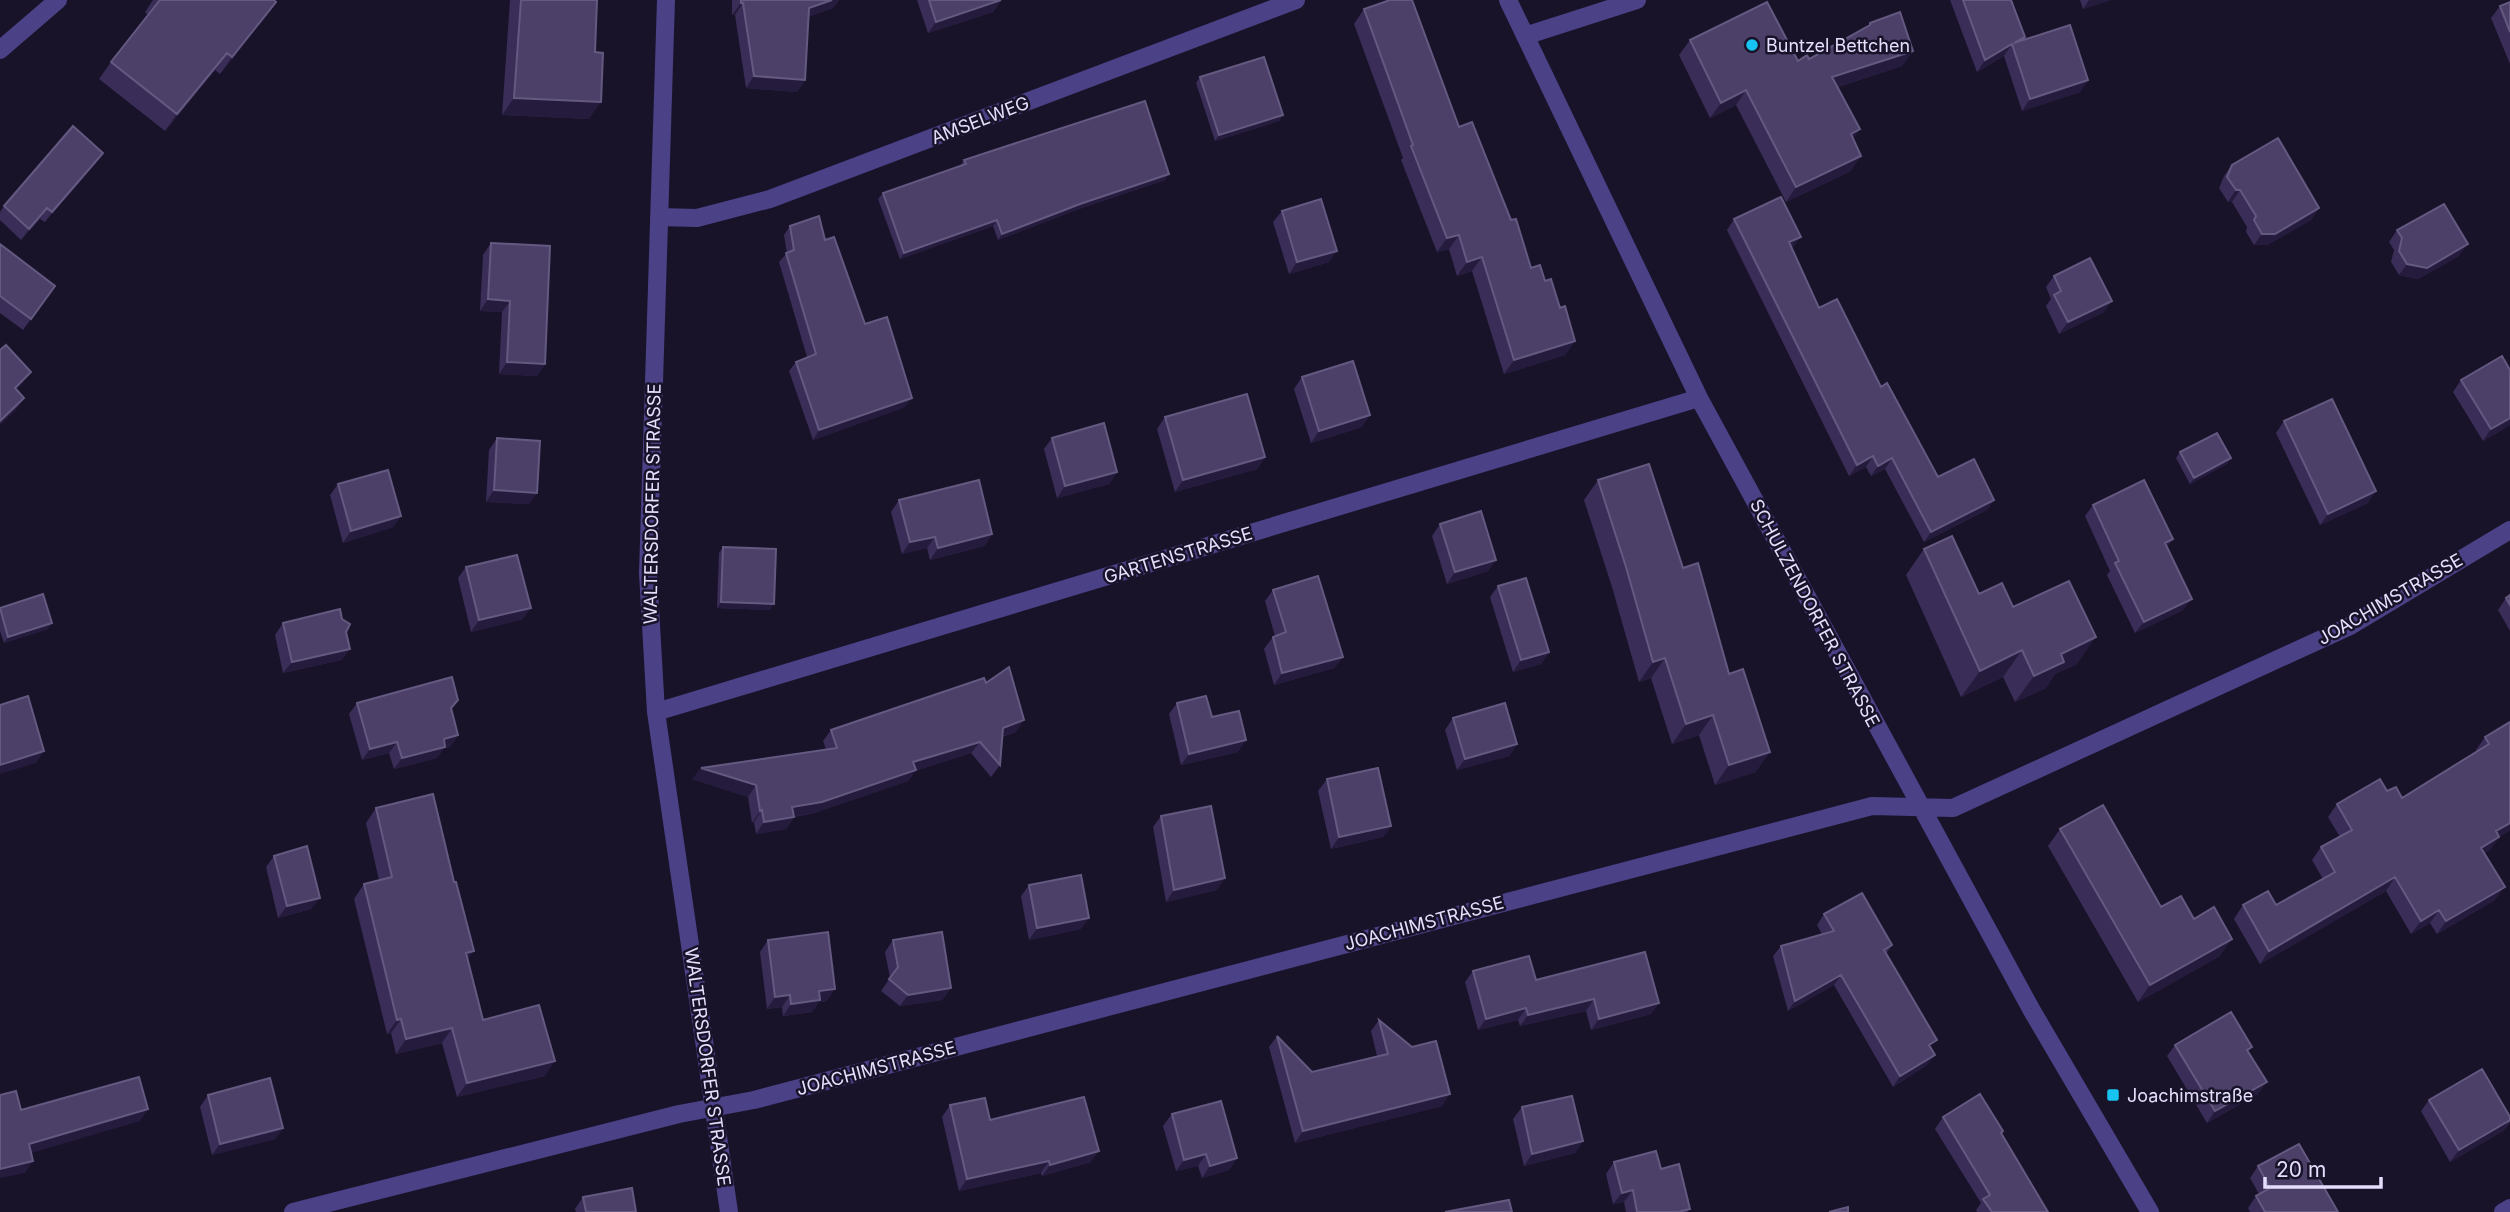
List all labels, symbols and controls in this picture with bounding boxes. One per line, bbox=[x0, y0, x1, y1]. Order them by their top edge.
place label: Buntzel Bettchen bbox=[1766, 35, 1910, 56]
marker: Buntzel Bettchen bbox=[1744, 37, 1760, 53]
street label: AMSELWEG bbox=[928, 92, 1032, 148]
street label: WALTERSDORFER STRASSE bbox=[639, 383, 665, 625]
street label: SCHULZENDORFER STRASSE bbox=[1746, 496, 1884, 730]
street label: GARTENSTRASSE bbox=[1101, 522, 1255, 588]
street label: JOACHIMSTRASSE bbox=[2314, 549, 2466, 649]
street label: JOACHIMSTRASSE bbox=[1342, 892, 1506, 954]
street label: WALTERSDORFER STRASSE bbox=[681, 946, 735, 1188]
street label: JOACHIMSTRASSE bbox=[794, 1037, 958, 1099]
place label: Joachimstraße bbox=[2127, 1085, 2253, 1106]
marker: Joachimstraße bbox=[2105, 1087, 2121, 1103]
scale bar bbox=[2265, 1146, 2380, 1190]
text: 20 m bbox=[2276, 1157, 2326, 1182]

